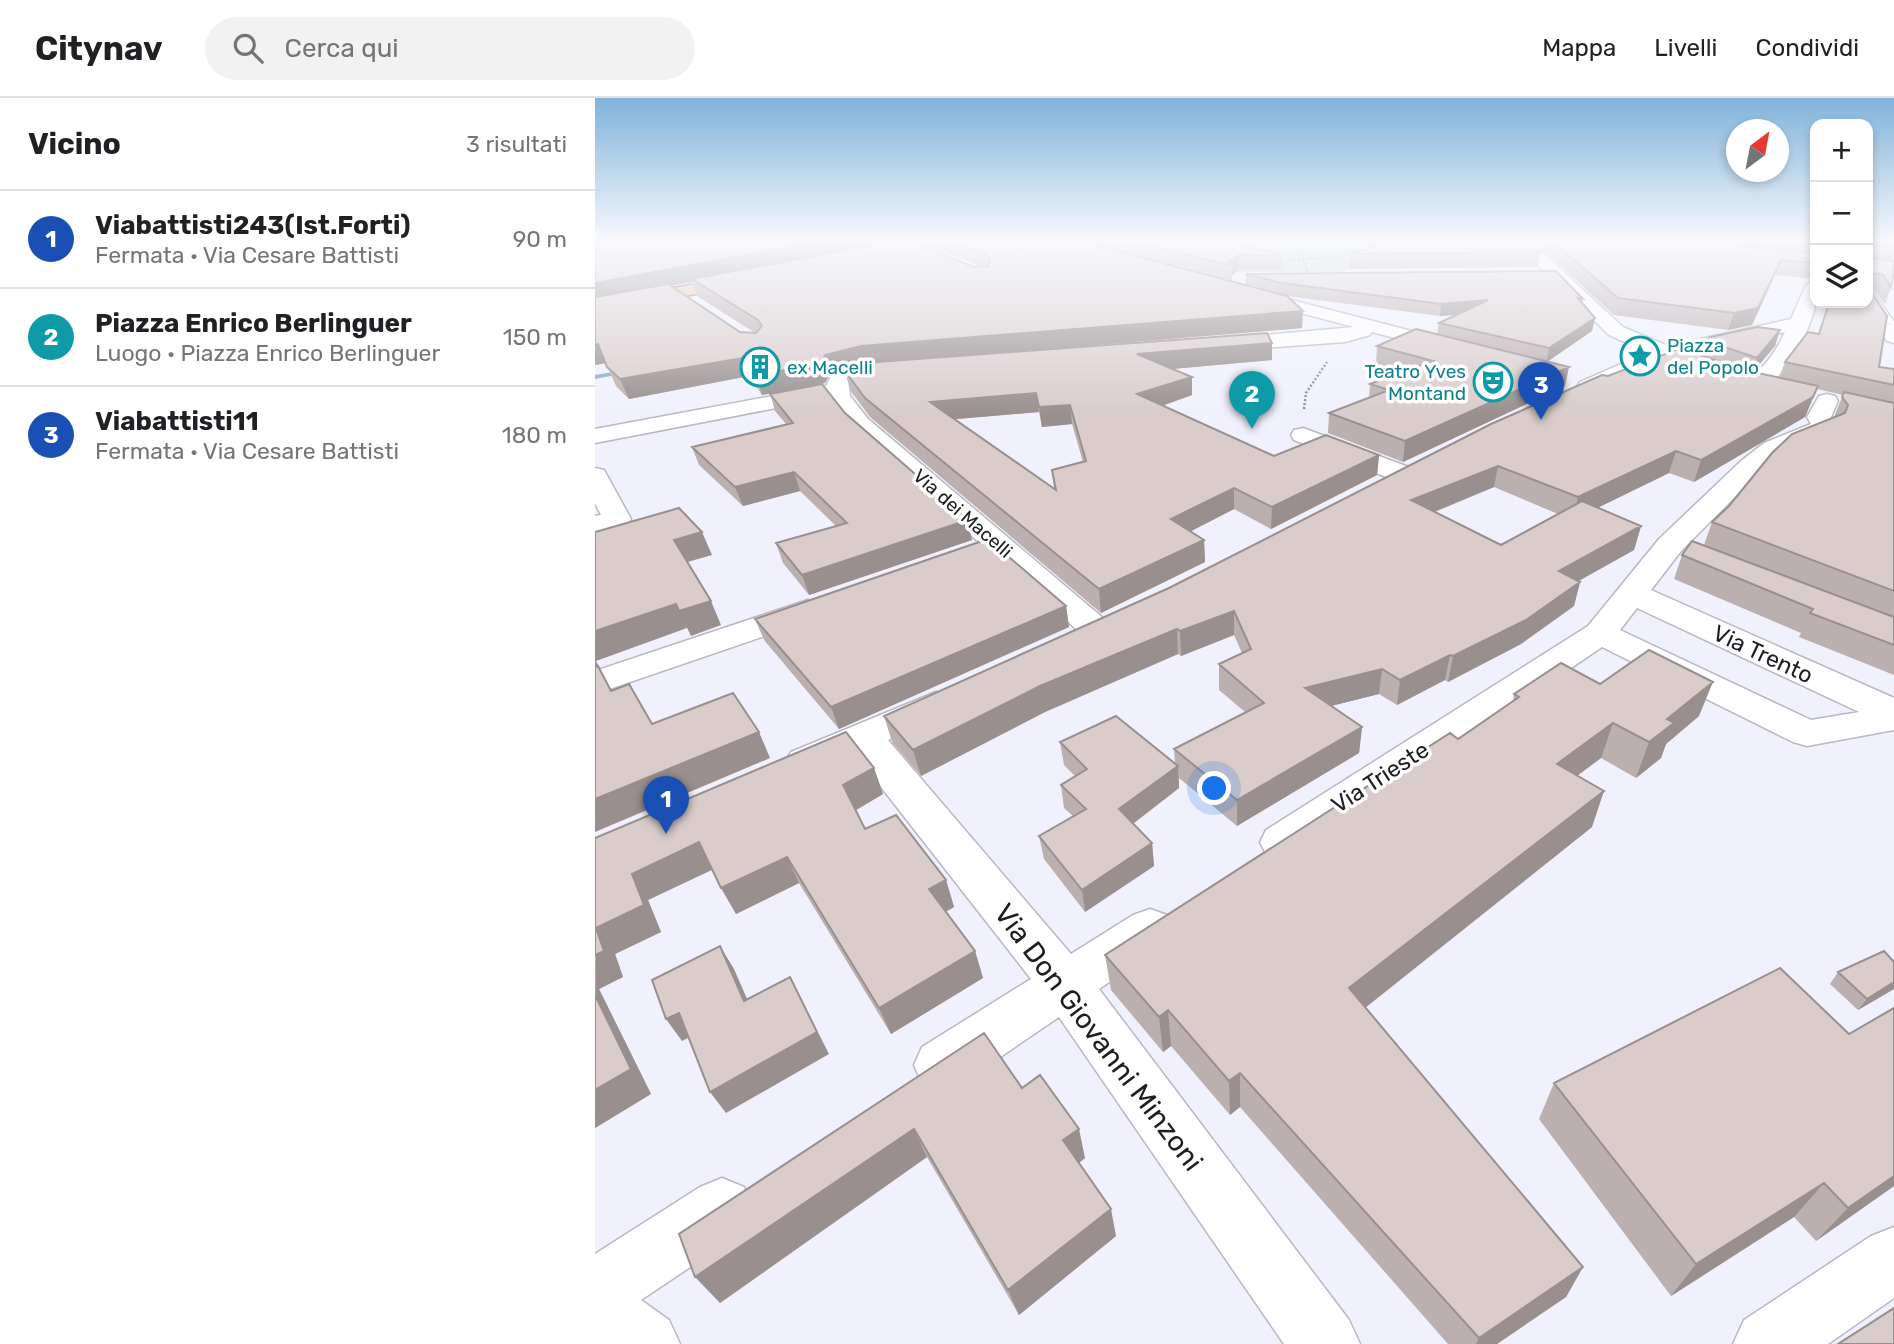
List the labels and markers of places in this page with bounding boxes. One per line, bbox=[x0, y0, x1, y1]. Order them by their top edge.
place label: Piazza del Popolo bbox=[1667, 334, 1759, 379]
place icon: Piazza del Popolo bbox=[1619, 335, 1661, 377]
building icon: ex Macelli bbox=[739, 346, 781, 388]
place label: ex Macelli bbox=[787, 356, 873, 379]
place label: Teatro Yves Montand bbox=[1365, 360, 1466, 405]
theatre icon: Teatro Yves Montand bbox=[1472, 361, 1514, 403]
pin: 3 bbox=[1518, 362, 1564, 420]
pin: 2 bbox=[1229, 371, 1275, 429]
pin: 1 bbox=[643, 776, 689, 834]

